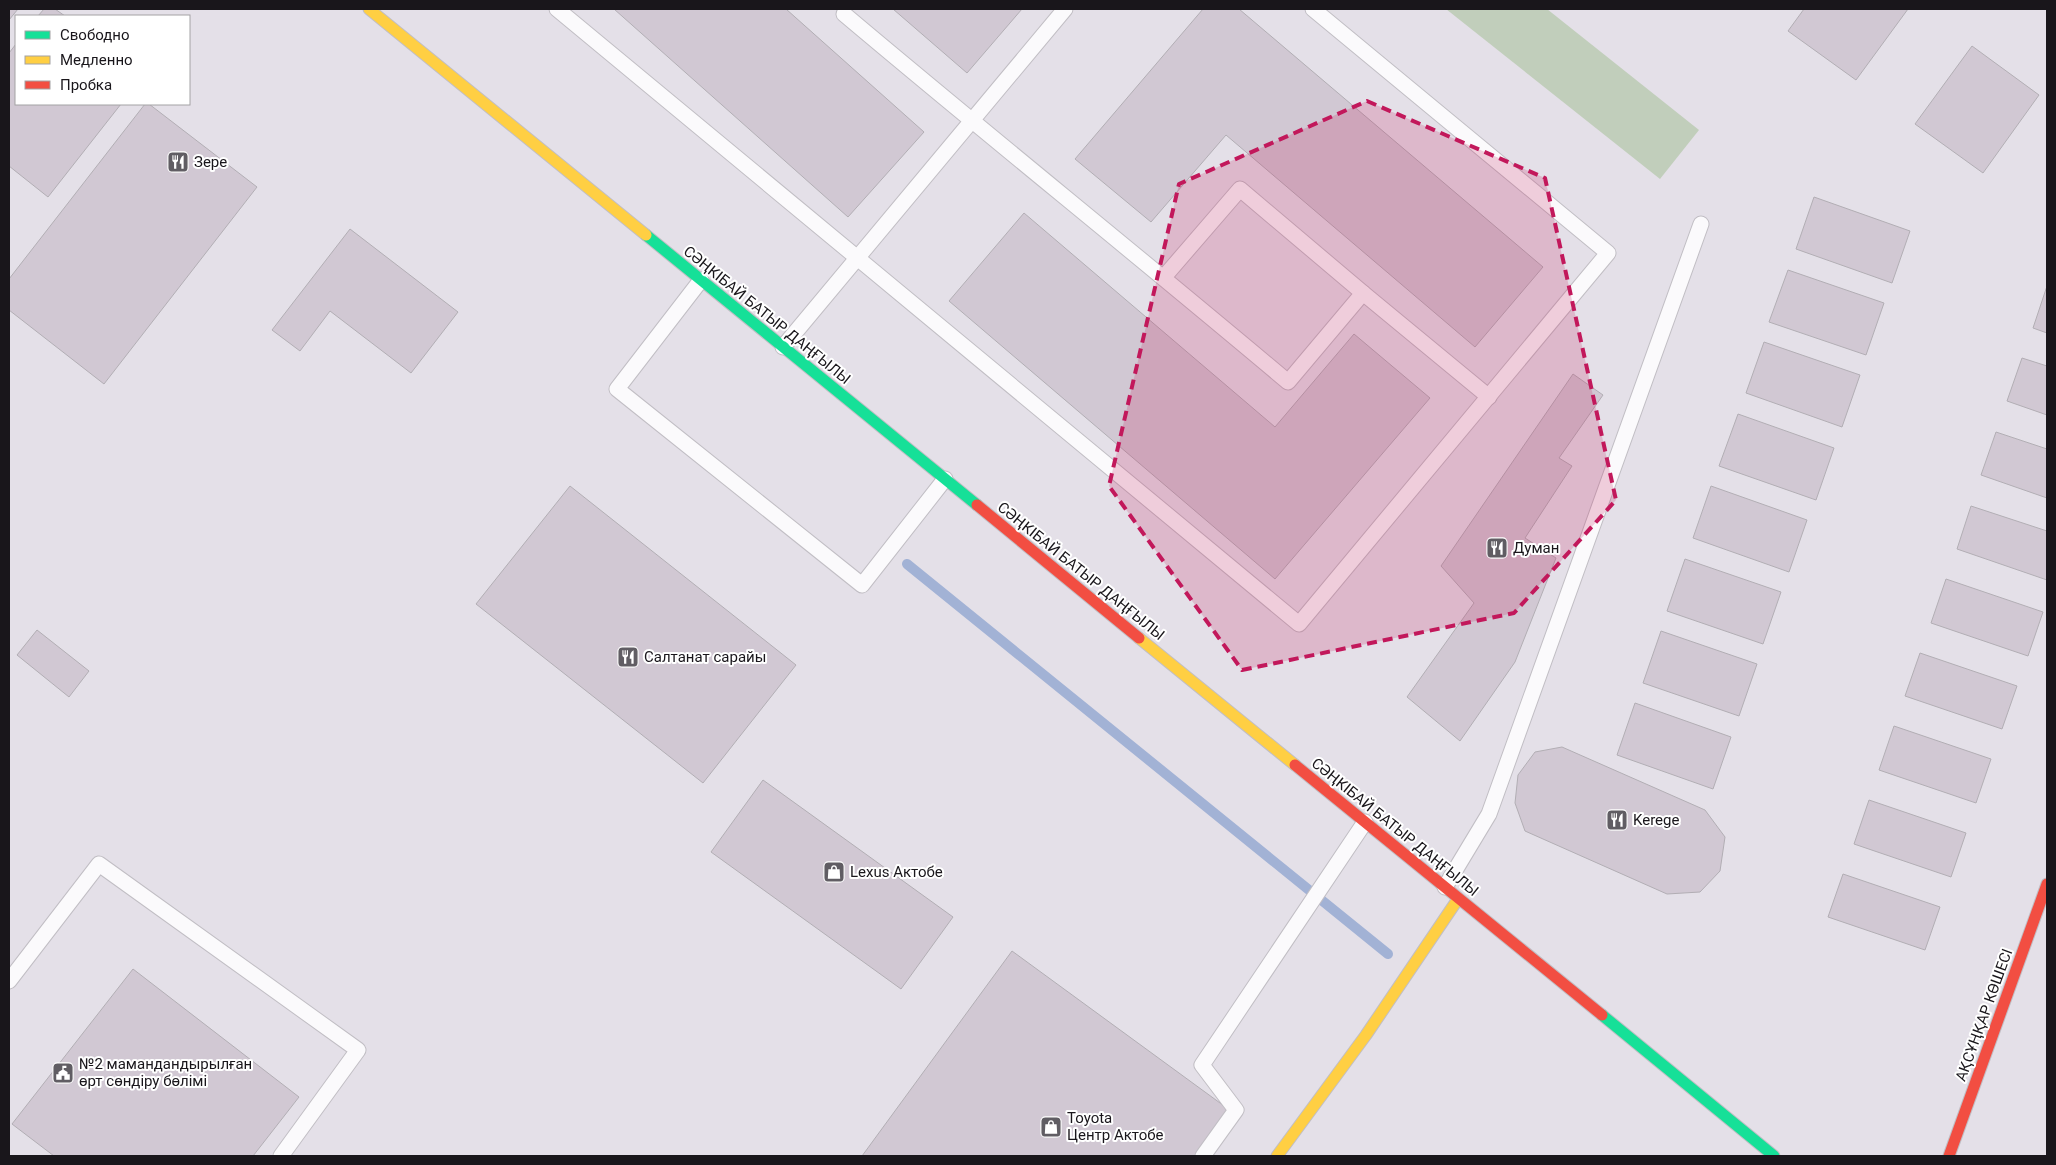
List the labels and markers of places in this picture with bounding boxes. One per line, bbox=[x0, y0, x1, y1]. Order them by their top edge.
restaurant icon: Зере bbox=[166, 150, 190, 174]
place label: Зере bbox=[194, 153, 227, 171]
restaurant icon: Думан bbox=[1485, 536, 1509, 560]
place label: Думан bbox=[1513, 539, 1559, 557]
restaurant icon: Салтанат сарайы bbox=[616, 645, 640, 669]
place label: Салтанат сарайы bbox=[644, 648, 766, 666]
restaurant icon: Kerege bbox=[1605, 808, 1629, 832]
place label: Kerege bbox=[1633, 811, 1679, 829]
shop icon: Lexus Актобе bbox=[822, 860, 846, 884]
place label: Lexus Актобе bbox=[850, 863, 943, 881]
place label: №2 мамандандырылған өрт сөндіру бөлімі bbox=[79, 1055, 252, 1090]
public building icon: №2 мамандандырылған өрт сөндіру бөлімі bbox=[51, 1061, 75, 1085]
place label: Toyota Центр Актобе bbox=[1067, 1109, 1164, 1144]
shop icon: Toyota Центр Актобе bbox=[1039, 1115, 1063, 1139]

